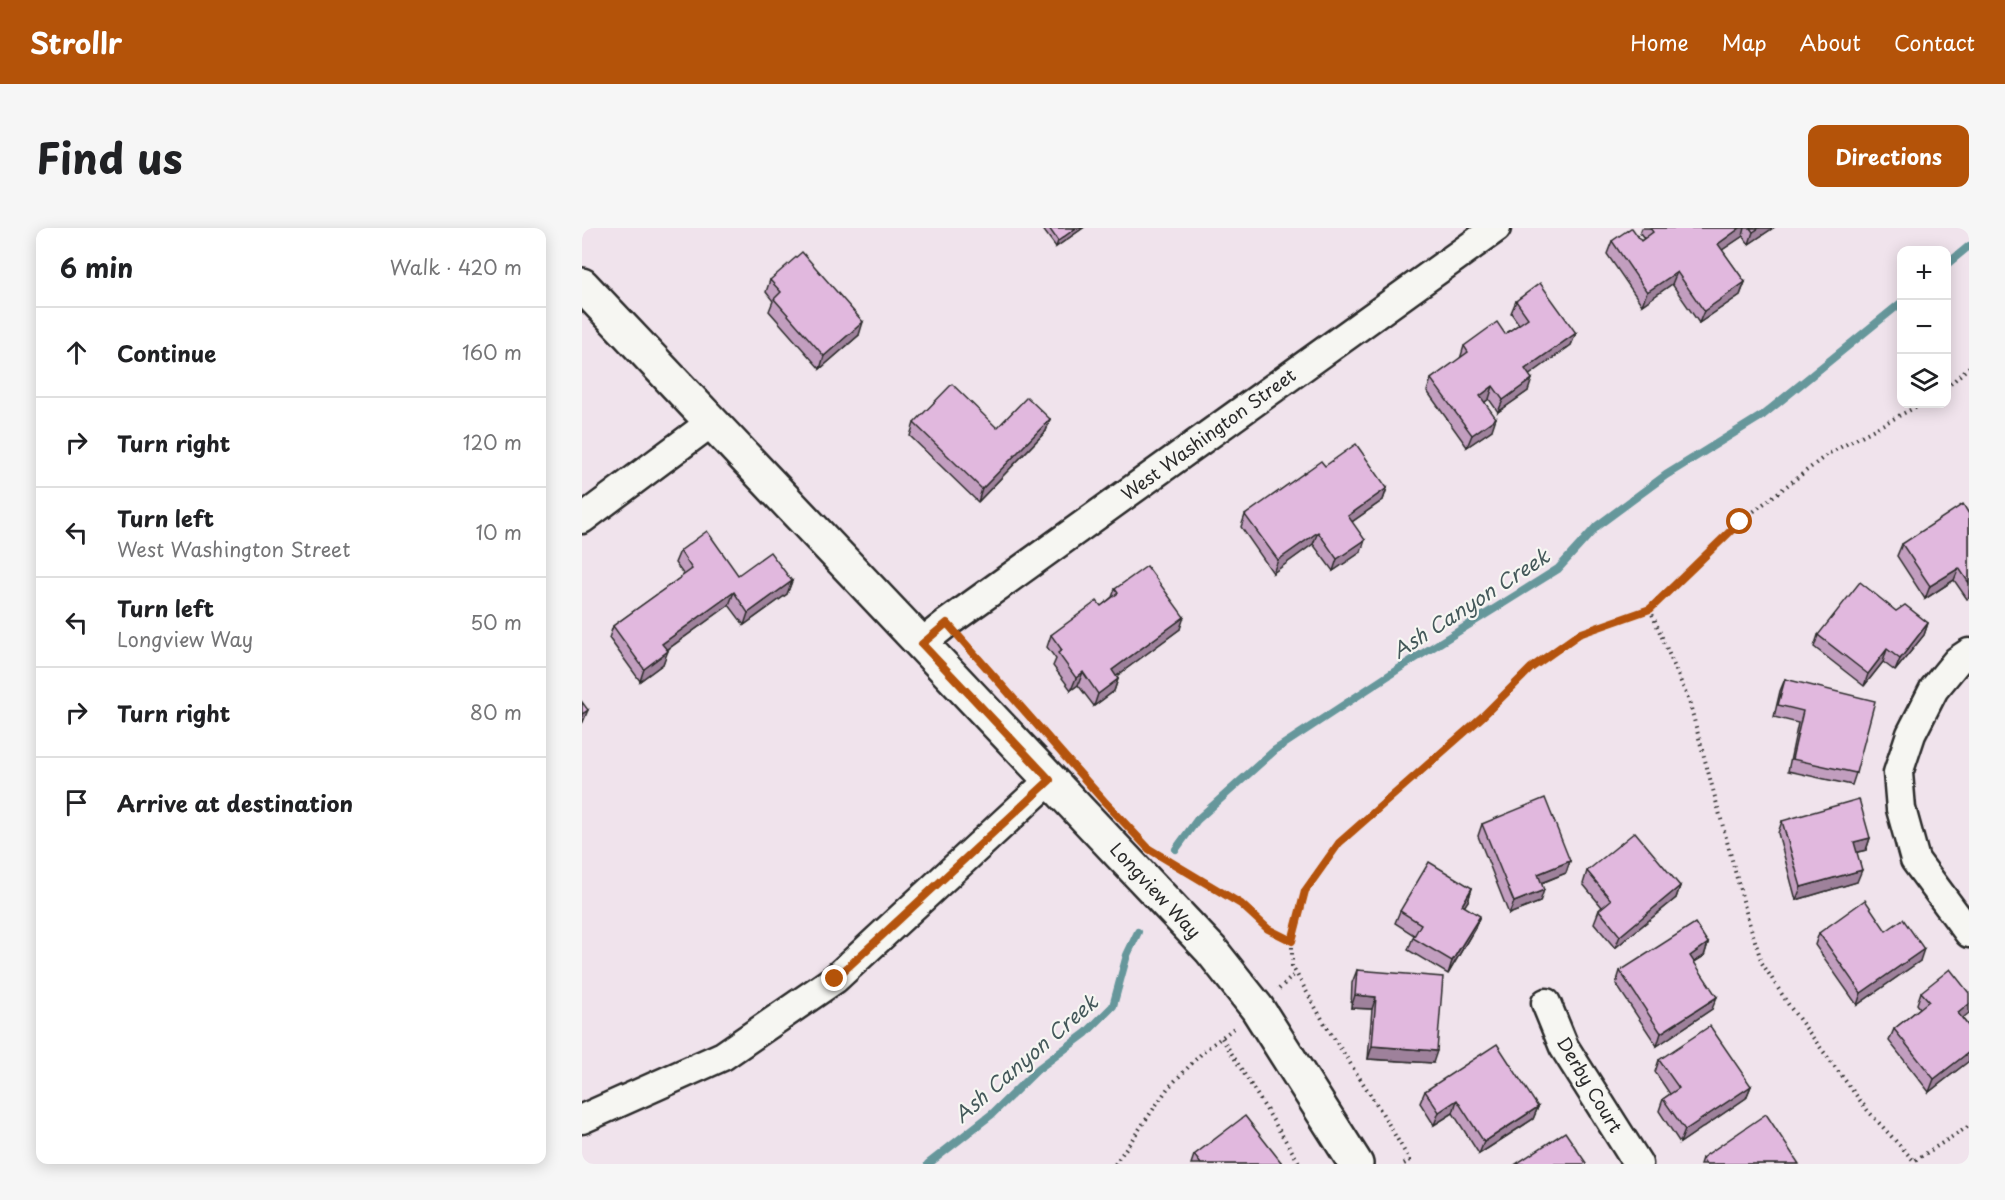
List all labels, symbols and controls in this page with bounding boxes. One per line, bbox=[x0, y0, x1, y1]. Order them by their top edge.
text: Strollr bbox=[30, 21, 122, 64]
text: Home bbox=[1630, 26, 1689, 58]
text: Map bbox=[1722, 26, 1767, 58]
text: About bbox=[1800, 26, 1861, 58]
text: Contact bbox=[1894, 26, 1975, 58]
text: Find us bbox=[36, 125, 183, 188]
button: Directions bbox=[1808, 125, 1969, 187]
map controls bbox=[1897, 246, 1951, 408]
button: + bbox=[1897, 246, 1951, 300]
text: 6 min bbox=[60, 248, 133, 287]
text: Walk · 420 m bbox=[390, 252, 522, 282]
button: − bbox=[1897, 300, 1951, 354]
icon: ahead bbox=[60, 336, 93, 369]
text: Continue bbox=[117, 336, 216, 369]
text: 160 m bbox=[462, 337, 522, 367]
button: layers bbox=[1897, 354, 1951, 408]
street label: West Washington Street bbox=[1115, 361, 1301, 506]
icon: right bbox=[60, 426, 93, 459]
text: Turn right bbox=[117, 426, 230, 459]
text: 120 m bbox=[463, 427, 522, 457]
text: Turn left bbox=[117, 501, 214, 534]
route start bbox=[1726, 508, 1752, 534]
icon: left bbox=[60, 516, 93, 549]
text: 10 m bbox=[475, 517, 522, 547]
text: West Washington Street bbox=[117, 534, 350, 564]
water label: Ash Canyon Creek bbox=[1386, 540, 1556, 665]
text: Turn left bbox=[117, 591, 214, 624]
icon: left bbox=[60, 606, 93, 639]
text: 50 m bbox=[470, 607, 522, 637]
text: Longview Way bbox=[117, 624, 253, 654]
icon: right bbox=[60, 696, 93, 729]
text: Turn right bbox=[117, 696, 230, 729]
text: 80 m bbox=[470, 697, 522, 727]
icon: arrive bbox=[60, 786, 93, 819]
text: Arrive at destination bbox=[117, 786, 353, 819]
street label: Longview Way bbox=[1104, 836, 1208, 944]
route end bbox=[821, 965, 847, 991]
water label: Ash Canyon Creek bbox=[947, 987, 1105, 1129]
street label: Derby Court bbox=[1551, 1031, 1630, 1137]

